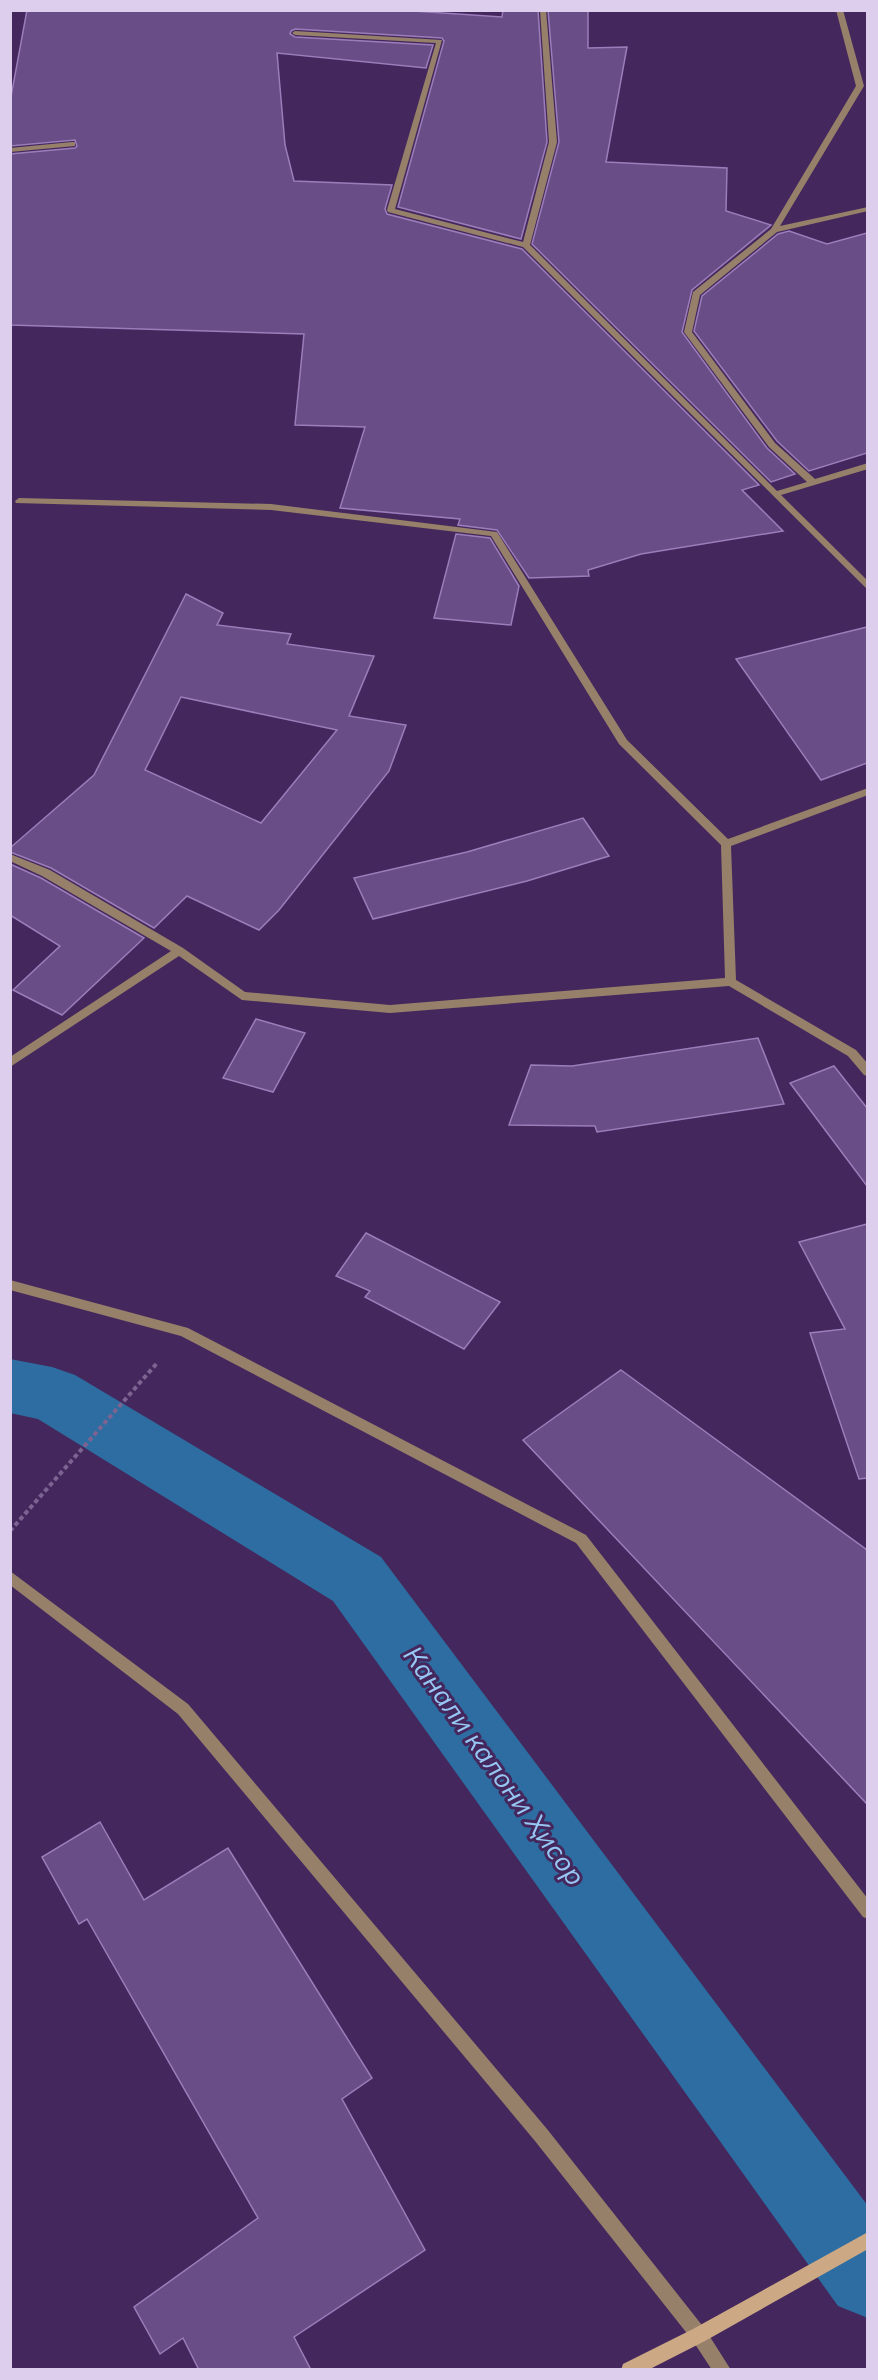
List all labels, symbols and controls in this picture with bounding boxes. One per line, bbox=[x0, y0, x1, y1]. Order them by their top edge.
water label: Канали калони Ҳисор bbox=[396, 1639, 593, 1892]

